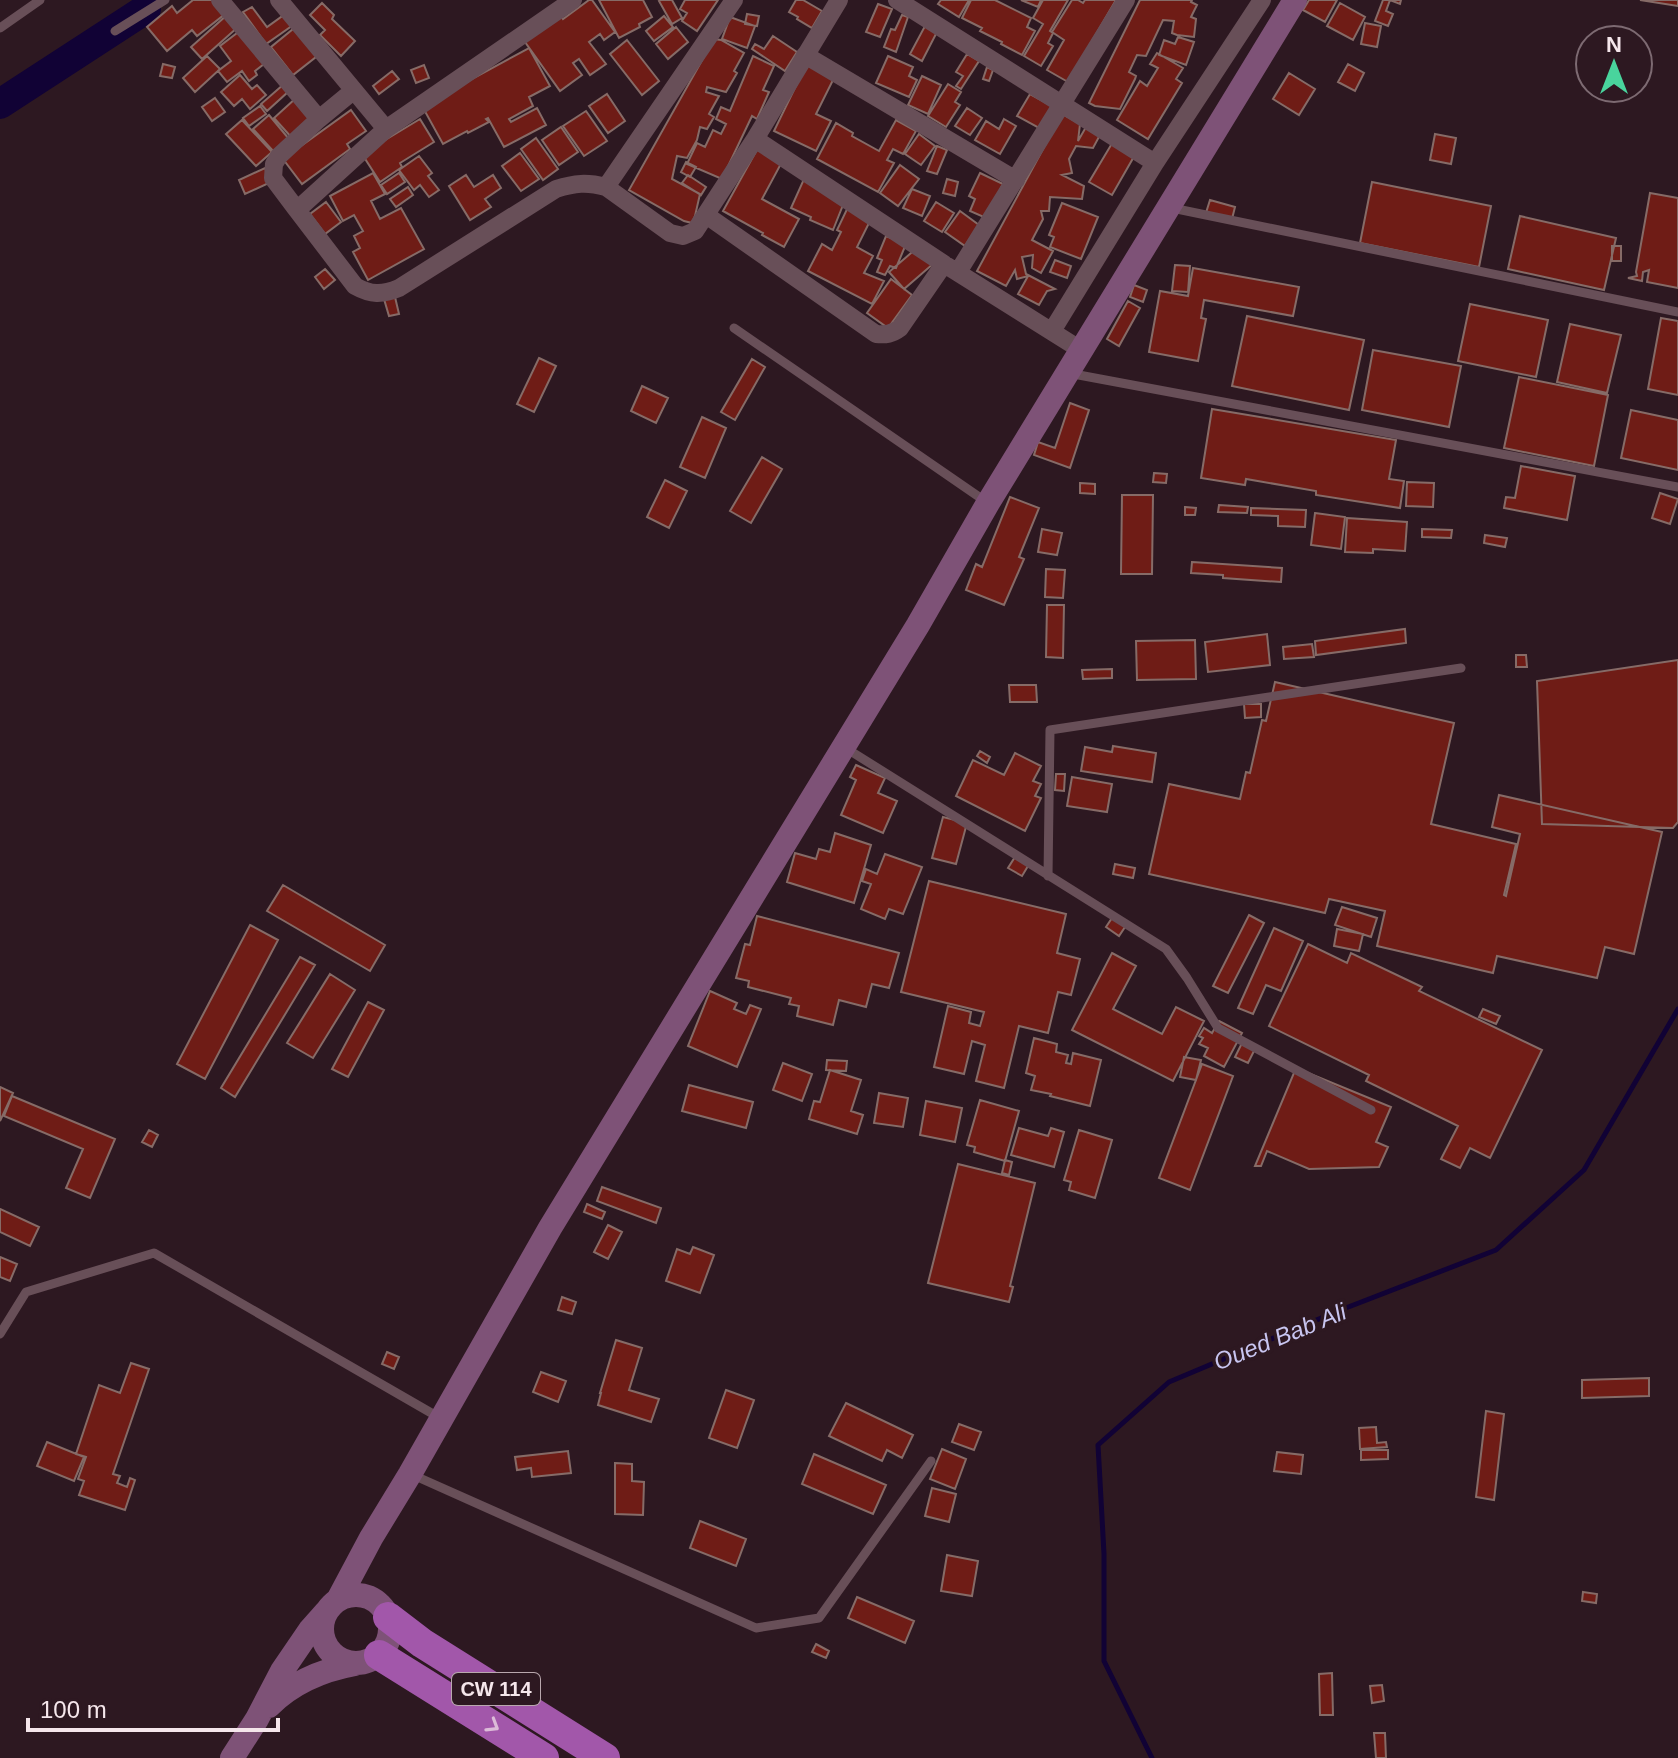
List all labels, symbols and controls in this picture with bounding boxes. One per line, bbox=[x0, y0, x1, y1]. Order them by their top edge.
north arrow bbox=[1574, 24, 1654, 104]
text: N bbox=[1606, 32, 1622, 57]
water label: Oued Bab Ali bbox=[1210, 1297, 1351, 1375]
road number: CW 114 bbox=[452, 1673, 540, 1705]
scale bar bbox=[28, 1682, 278, 1732]
text: 100 m bbox=[40, 1696, 107, 1723]
one-way arrow bbox=[484, 1716, 499, 1732]

